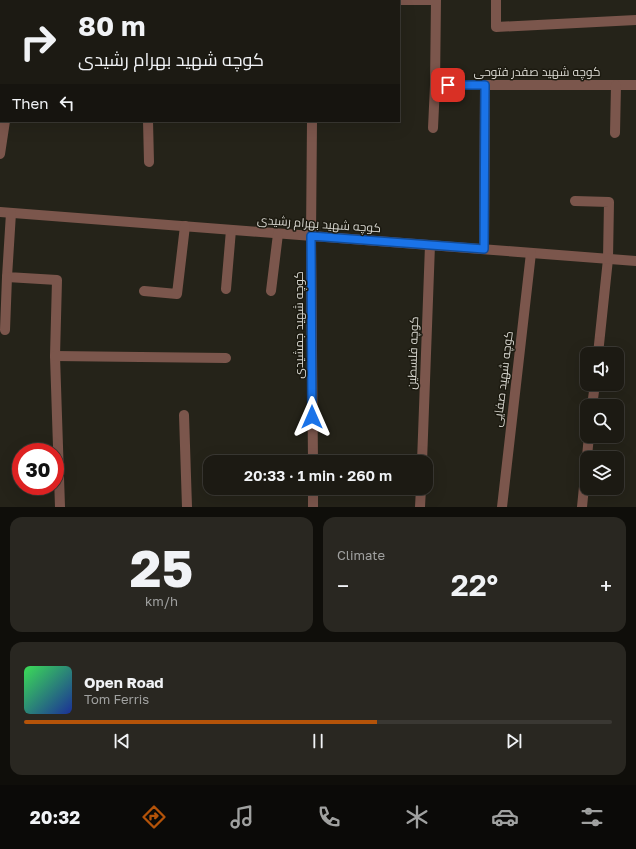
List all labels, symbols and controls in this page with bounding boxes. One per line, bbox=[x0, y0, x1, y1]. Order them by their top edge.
text: 80 m bbox=[78, 9, 146, 42]
icon: right bbox=[12, 16, 64, 68]
text: کوچه شهید بهرام رشیدی bbox=[78, 48, 264, 70]
street label: کوچه شهید صفدر فتوحی bbox=[474, 64, 600, 81]
pin bbox=[431, 68, 465, 102]
icon: arrive bbox=[437, 74, 459, 96]
icon: left bbox=[56, 92, 78, 114]
text: Then bbox=[12, 94, 48, 112]
street label: کوچه شهید بهرام رشیدی bbox=[256, 212, 381, 237]
street label: کوچه شهید جمشیدی bbox=[291, 271, 308, 379]
street label: کوچه فلسطین bbox=[404, 316, 423, 390]
street label: کوچه شهید صفایی bbox=[489, 330, 518, 428]
map controls bbox=[580, 347, 624, 495]
button: sound bbox=[580, 347, 624, 391]
position arrow bbox=[291, 396, 333, 438]
button: search bbox=[580, 399, 624, 443]
speed limit sign: 30 bbox=[12, 443, 64, 495]
button: layers bbox=[580, 451, 624, 495]
text: 20:33 · 1 min · 260 m bbox=[244, 466, 392, 484]
text: 25 bbox=[130, 536, 193, 598]
text: Climate bbox=[337, 547, 385, 563]
text: 22° bbox=[451, 567, 498, 603]
text: − bbox=[337, 572, 349, 599]
text: + bbox=[600, 572, 612, 599]
text: km/h bbox=[145, 593, 178, 609]
text: Open Road bbox=[84, 673, 164, 691]
text: Tom Ferris bbox=[84, 691, 149, 707]
icon: previous bbox=[111, 730, 133, 752]
icon: pause bbox=[307, 730, 329, 752]
icon: next bbox=[503, 730, 525, 752]
icon: directions bbox=[140, 803, 168, 831]
icon: music bbox=[228, 803, 256, 831]
icon: phone bbox=[315, 803, 343, 831]
icon: climate bbox=[403, 803, 431, 831]
icon: car bbox=[491, 803, 519, 831]
icon: filters bbox=[578, 803, 606, 831]
text: 20:32 bbox=[30, 806, 80, 828]

